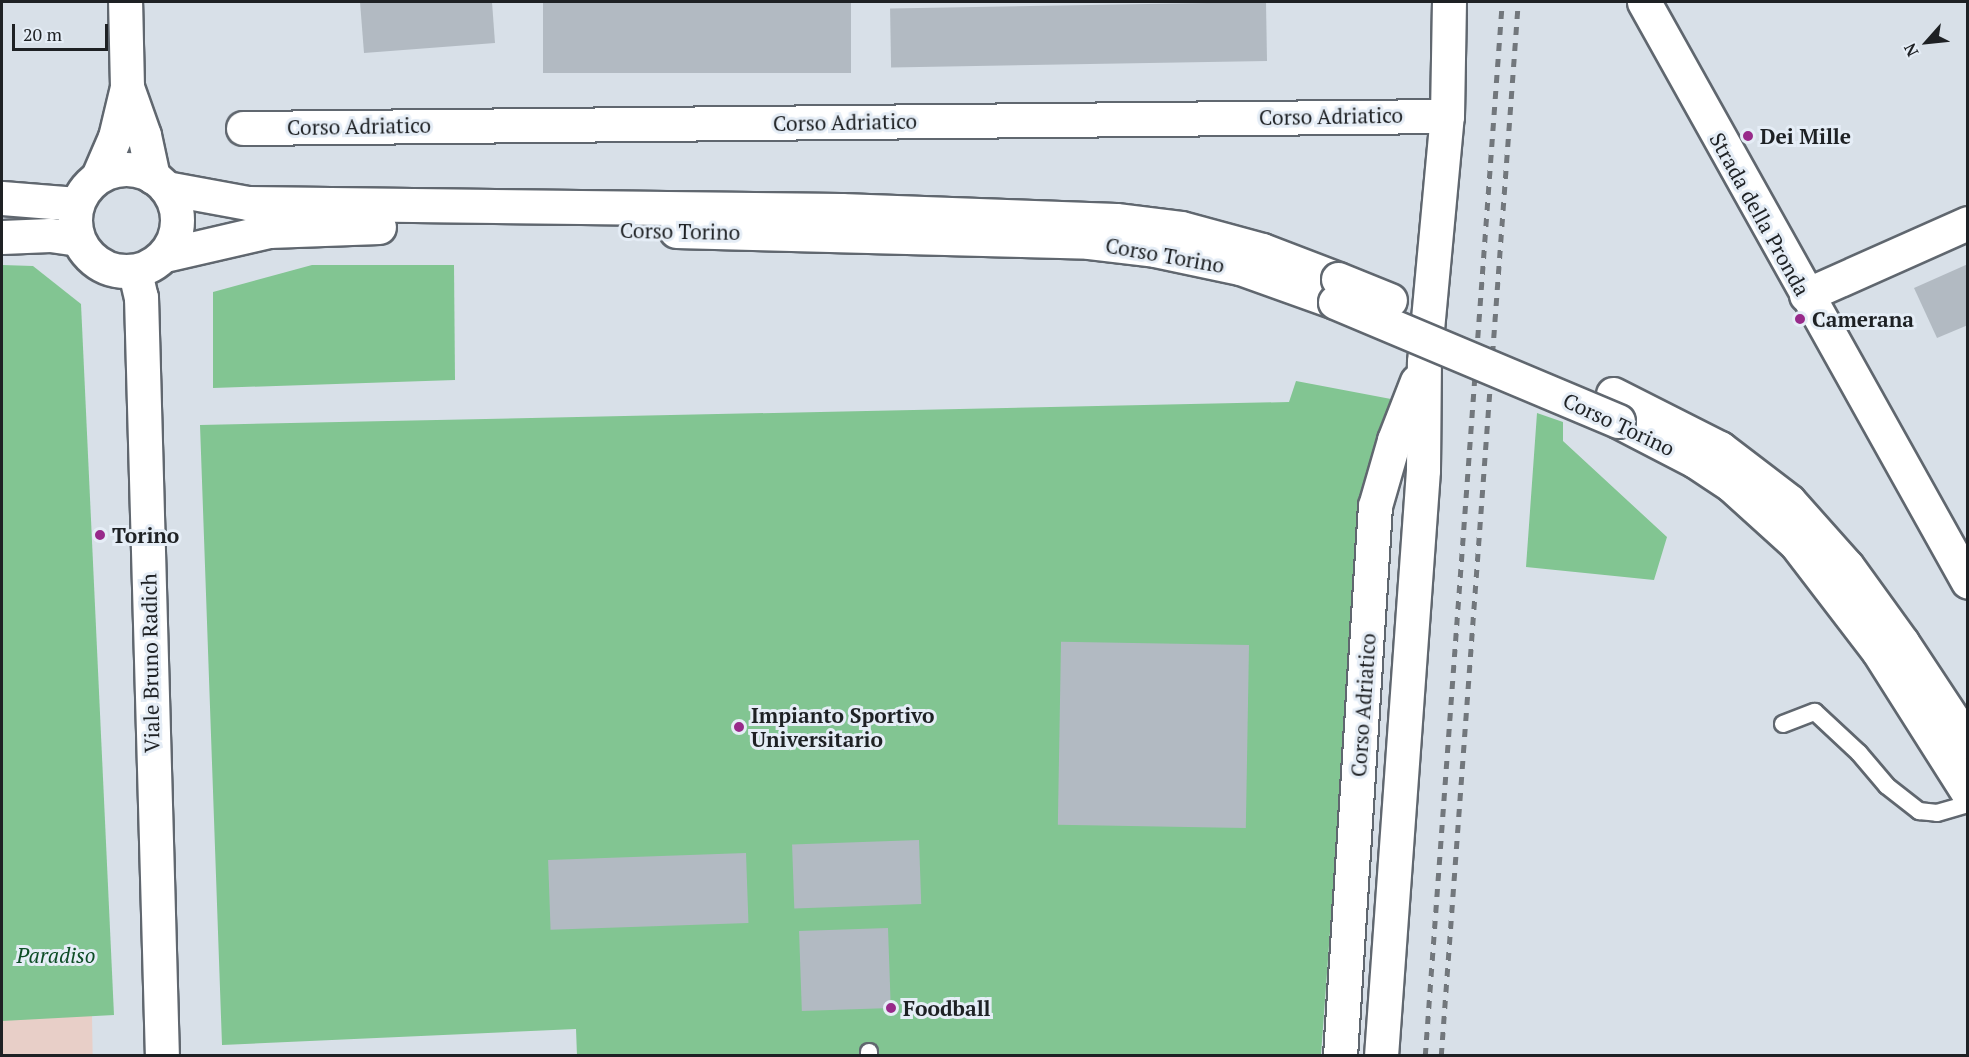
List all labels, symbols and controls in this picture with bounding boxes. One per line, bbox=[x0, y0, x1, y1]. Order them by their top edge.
scale bar bbox=[15, 12, 111, 50]
north arrow bbox=[1897, 12, 1957, 72]
text: 20 m bbox=[23, 22, 62, 46]
text: N bbox=[1898, 40, 1924, 61]
street label: Corso Adriatico bbox=[1258, 102, 1404, 130]
street label: Corso Adriatico bbox=[772, 108, 918, 136]
street label: Corso Adriatico bbox=[286, 112, 432, 140]
place label: Dei Mille bbox=[1760, 123, 1851, 149]
street label: Strada della Pronda bbox=[1705, 128, 1815, 300]
marker: Dei Mille bbox=[1741, 129, 1755, 143]
street label: Corso Torino bbox=[620, 217, 740, 245]
street label: Corso Torino bbox=[1104, 232, 1226, 278]
place label: Camerana bbox=[1812, 306, 1914, 332]
marker: Camerana bbox=[1793, 312, 1807, 326]
street label: Corso Torino bbox=[1559, 387, 1679, 461]
place label: Torino bbox=[112, 522, 179, 548]
marker: Torino bbox=[93, 528, 107, 542]
street label: Viale Bruno Radich bbox=[136, 573, 164, 753]
street label: Corso Adriatico bbox=[1345, 632, 1381, 778]
place label: Impianto Sportivo Universitario bbox=[751, 702, 935, 752]
marker: Impianto Sportivo Universitario bbox=[732, 720, 746, 734]
park label: Paradiso bbox=[16, 942, 96, 968]
place label: Foodball bbox=[903, 995, 991, 1021]
marker: Foodball bbox=[884, 1001, 898, 1015]

